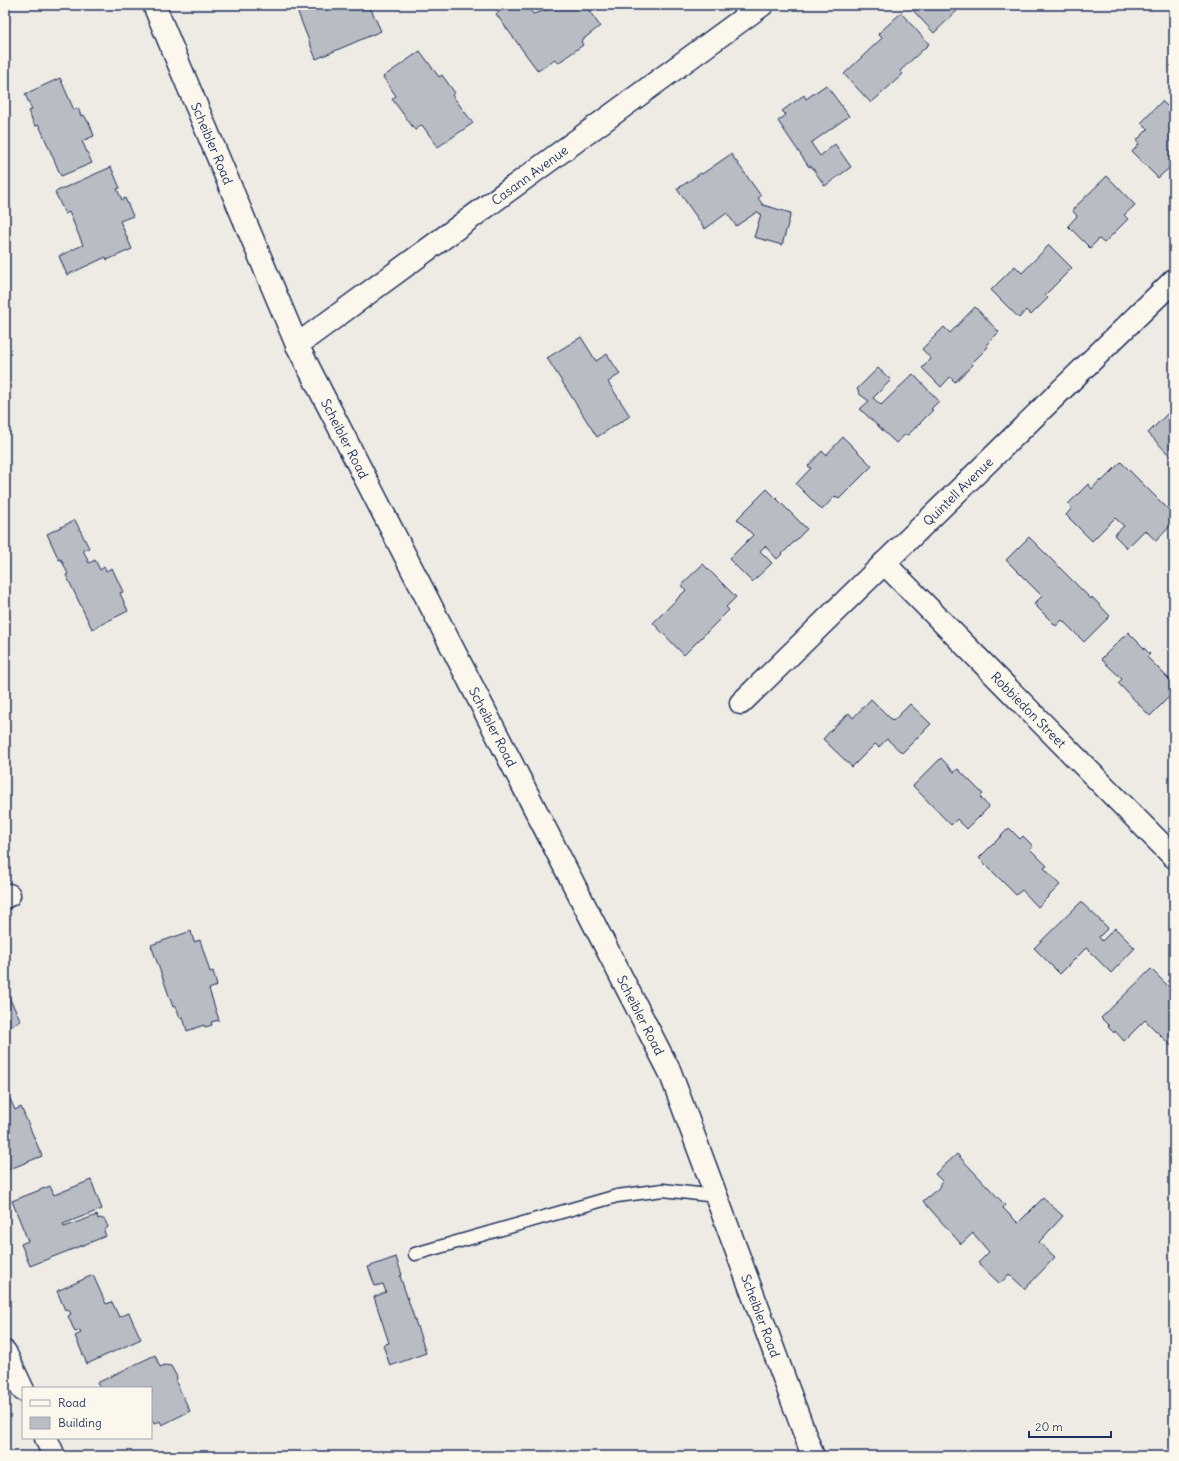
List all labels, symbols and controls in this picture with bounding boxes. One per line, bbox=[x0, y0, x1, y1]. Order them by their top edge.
street label: Scheibler Road bbox=[187, 100, 237, 187]
street label: Casann Avenue bbox=[488, 142, 572, 209]
street label: Scheibler Road bbox=[317, 396, 372, 482]
street label: Quintell Avenue bbox=[919, 454, 997, 530]
street label: Robbiedon Street bbox=[987, 668, 1070, 752]
street label: Scheibler Road bbox=[465, 684, 520, 770]
street label: Scheibler Road bbox=[613, 973, 668, 1058]
street label: Scheibler Road bbox=[737, 1272, 784, 1360]
legend bbox=[22, 1387, 152, 1439]
text: Road bbox=[58, 1395, 86, 1410]
scale bar bbox=[1029, 1413, 1111, 1439]
text: Building bbox=[58, 1415, 102, 1430]
text: 20 m bbox=[1035, 1419, 1063, 1434]

